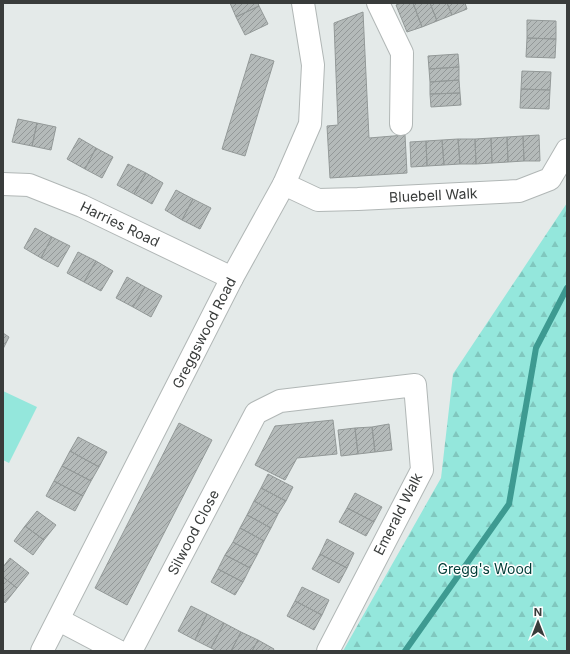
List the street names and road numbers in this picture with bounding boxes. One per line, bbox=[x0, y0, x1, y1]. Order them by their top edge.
street label: Bluebell Walk bbox=[389, 184, 478, 205]
street label: Harries Road bbox=[78, 197, 162, 250]
street label: Greggswood Road bbox=[168, 274, 239, 391]
street label: Emerald Walk bbox=[370, 470, 426, 558]
street label: Silwood Close bbox=[164, 487, 222, 578]

